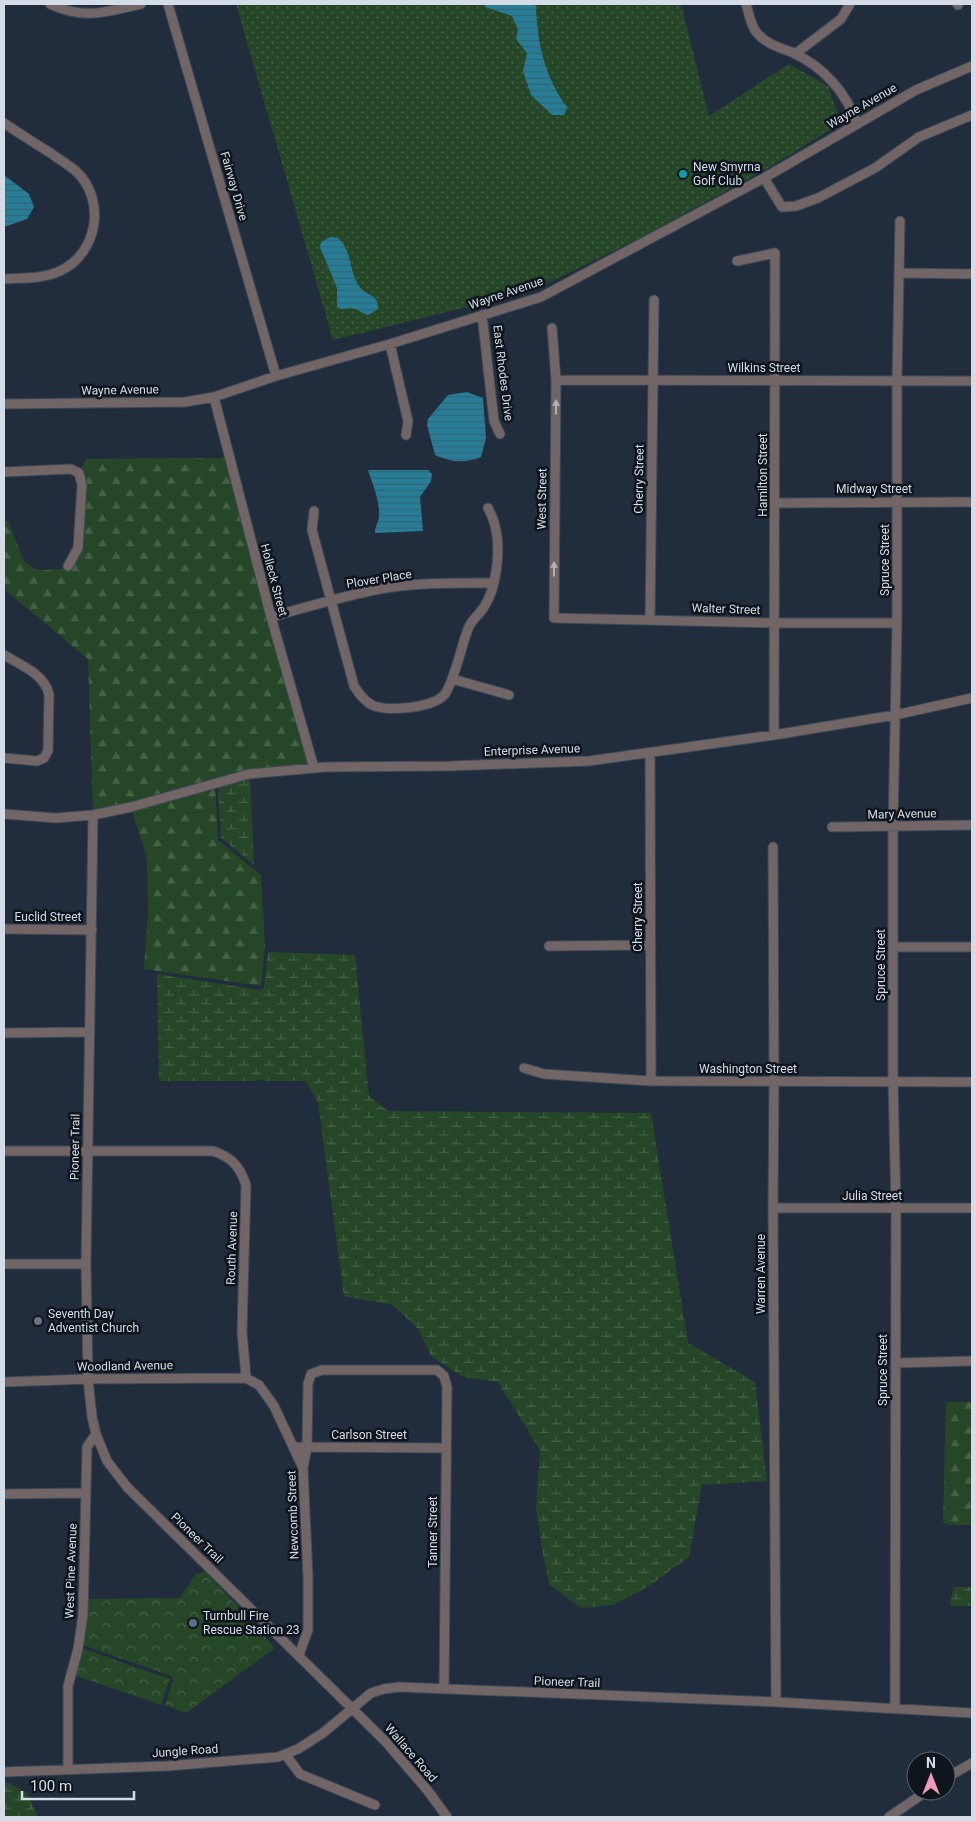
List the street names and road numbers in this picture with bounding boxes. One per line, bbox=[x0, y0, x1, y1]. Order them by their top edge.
street label: Wayne Avenue bbox=[825, 80, 899, 132]
street label: Fairway Drive bbox=[217, 150, 251, 222]
street label: Wayne Avenue bbox=[467, 274, 545, 312]
street label: East Rhodes Drive bbox=[490, 324, 516, 422]
street label: Wilkins Street bbox=[728, 361, 801, 375]
street label: Wayne Avenue bbox=[81, 382, 159, 398]
street label: Hamilton Street bbox=[756, 433, 770, 517]
street label: Cherry Street bbox=[631, 444, 647, 514]
street label: West Street bbox=[534, 468, 550, 530]
street label: Midway Street bbox=[836, 482, 912, 496]
street label: Spruce Street bbox=[878, 524, 892, 596]
street label: Holleck Street bbox=[258, 542, 290, 618]
street label: Plover Place bbox=[345, 567, 413, 591]
street label: Walter Street bbox=[691, 601, 761, 617]
street label: Enterprise Avenue bbox=[484, 741, 580, 759]
street label: Mary Avenue bbox=[867, 806, 937, 822]
street label: Cherry Street bbox=[631, 882, 645, 952]
street label: Euclid Street bbox=[15, 910, 82, 924]
street label: Spruce Street bbox=[874, 929, 888, 1001]
street label: Washington Street bbox=[699, 1062, 797, 1076]
street label: Pioneer Trail bbox=[67, 1114, 83, 1180]
street label: Julia Street bbox=[842, 1189, 902, 1203]
street label: Routh Avenue bbox=[224, 1211, 240, 1285]
street label: Warren Avenue bbox=[754, 1234, 768, 1314]
street label: Spruce Street bbox=[876, 1334, 890, 1406]
street label: Woodland Avenue bbox=[77, 1358, 173, 1374]
street label: Carlson Street bbox=[331, 1428, 407, 1442]
street label: Newcomb Street bbox=[284, 1470, 302, 1560]
street label: Tanner Street bbox=[426, 1496, 440, 1568]
street label: Pioneer Trail bbox=[168, 1510, 226, 1566]
street label: West Pine Avenue bbox=[62, 1523, 80, 1619]
street label: Pioneer Trail bbox=[534, 1674, 600, 1690]
street label: Wallace Road bbox=[382, 1721, 440, 1785]
street label: Jungle Road bbox=[151, 1742, 219, 1760]

